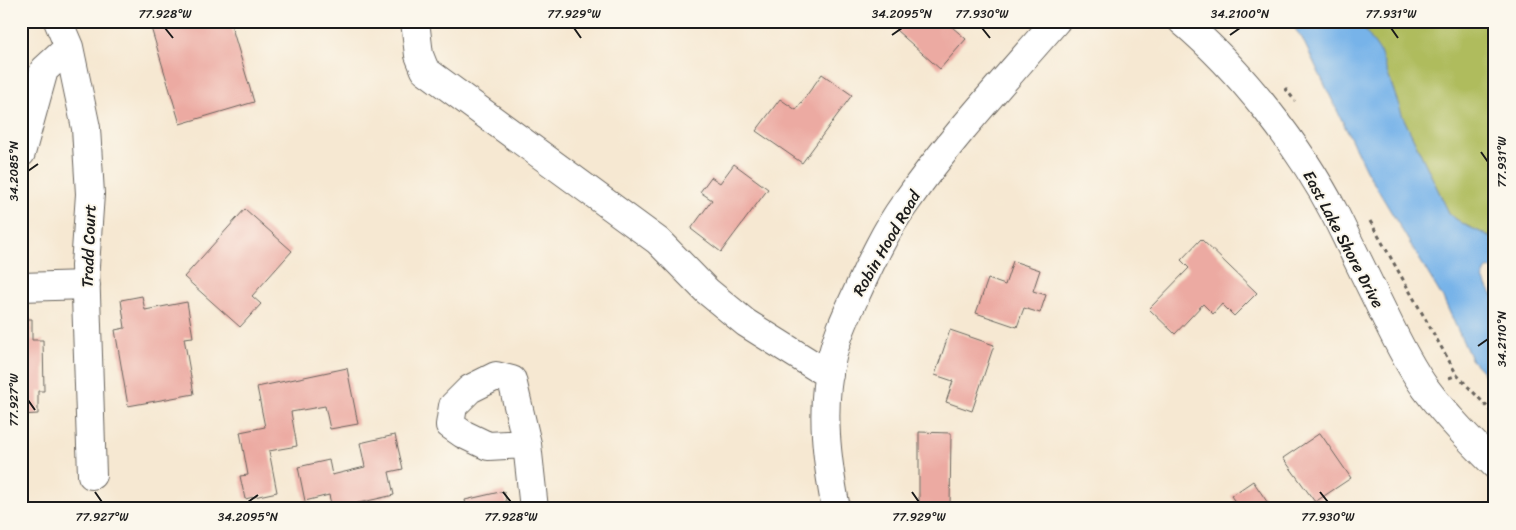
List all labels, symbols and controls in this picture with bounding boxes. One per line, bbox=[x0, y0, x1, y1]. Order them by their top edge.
text: 77.928°W bbox=[138, 3, 192, 25]
text: 77.929°W bbox=[547, 3, 601, 25]
text: 34.2095°N bbox=[872, 3, 933, 25]
text: 77.930°W bbox=[955, 3, 1009, 25]
text: 34.2100°N bbox=[1211, 3, 1270, 25]
text: 77.931°W bbox=[1366, 3, 1417, 25]
text: 77.931°W bbox=[1491, 136, 1513, 187]
text: 34.2085°N bbox=[3, 140, 25, 201]
street label: East Lake Shore Drive bbox=[1295, 165, 1392, 314]
street label: Robin Hood Road bbox=[844, 184, 929, 302]
street label: Tradd Court bbox=[73, 204, 104, 288]
text: 34.2110°N bbox=[1491, 310, 1513, 367]
text: 77.927°W bbox=[3, 373, 25, 426]
text: 77.927°W bbox=[76, 506, 129, 528]
text: 34.2095°N bbox=[218, 506, 279, 528]
text: 77.928°W bbox=[484, 506, 538, 528]
text: 77.929°W bbox=[892, 506, 946, 528]
text: 77.930°W bbox=[1301, 506, 1355, 528]

